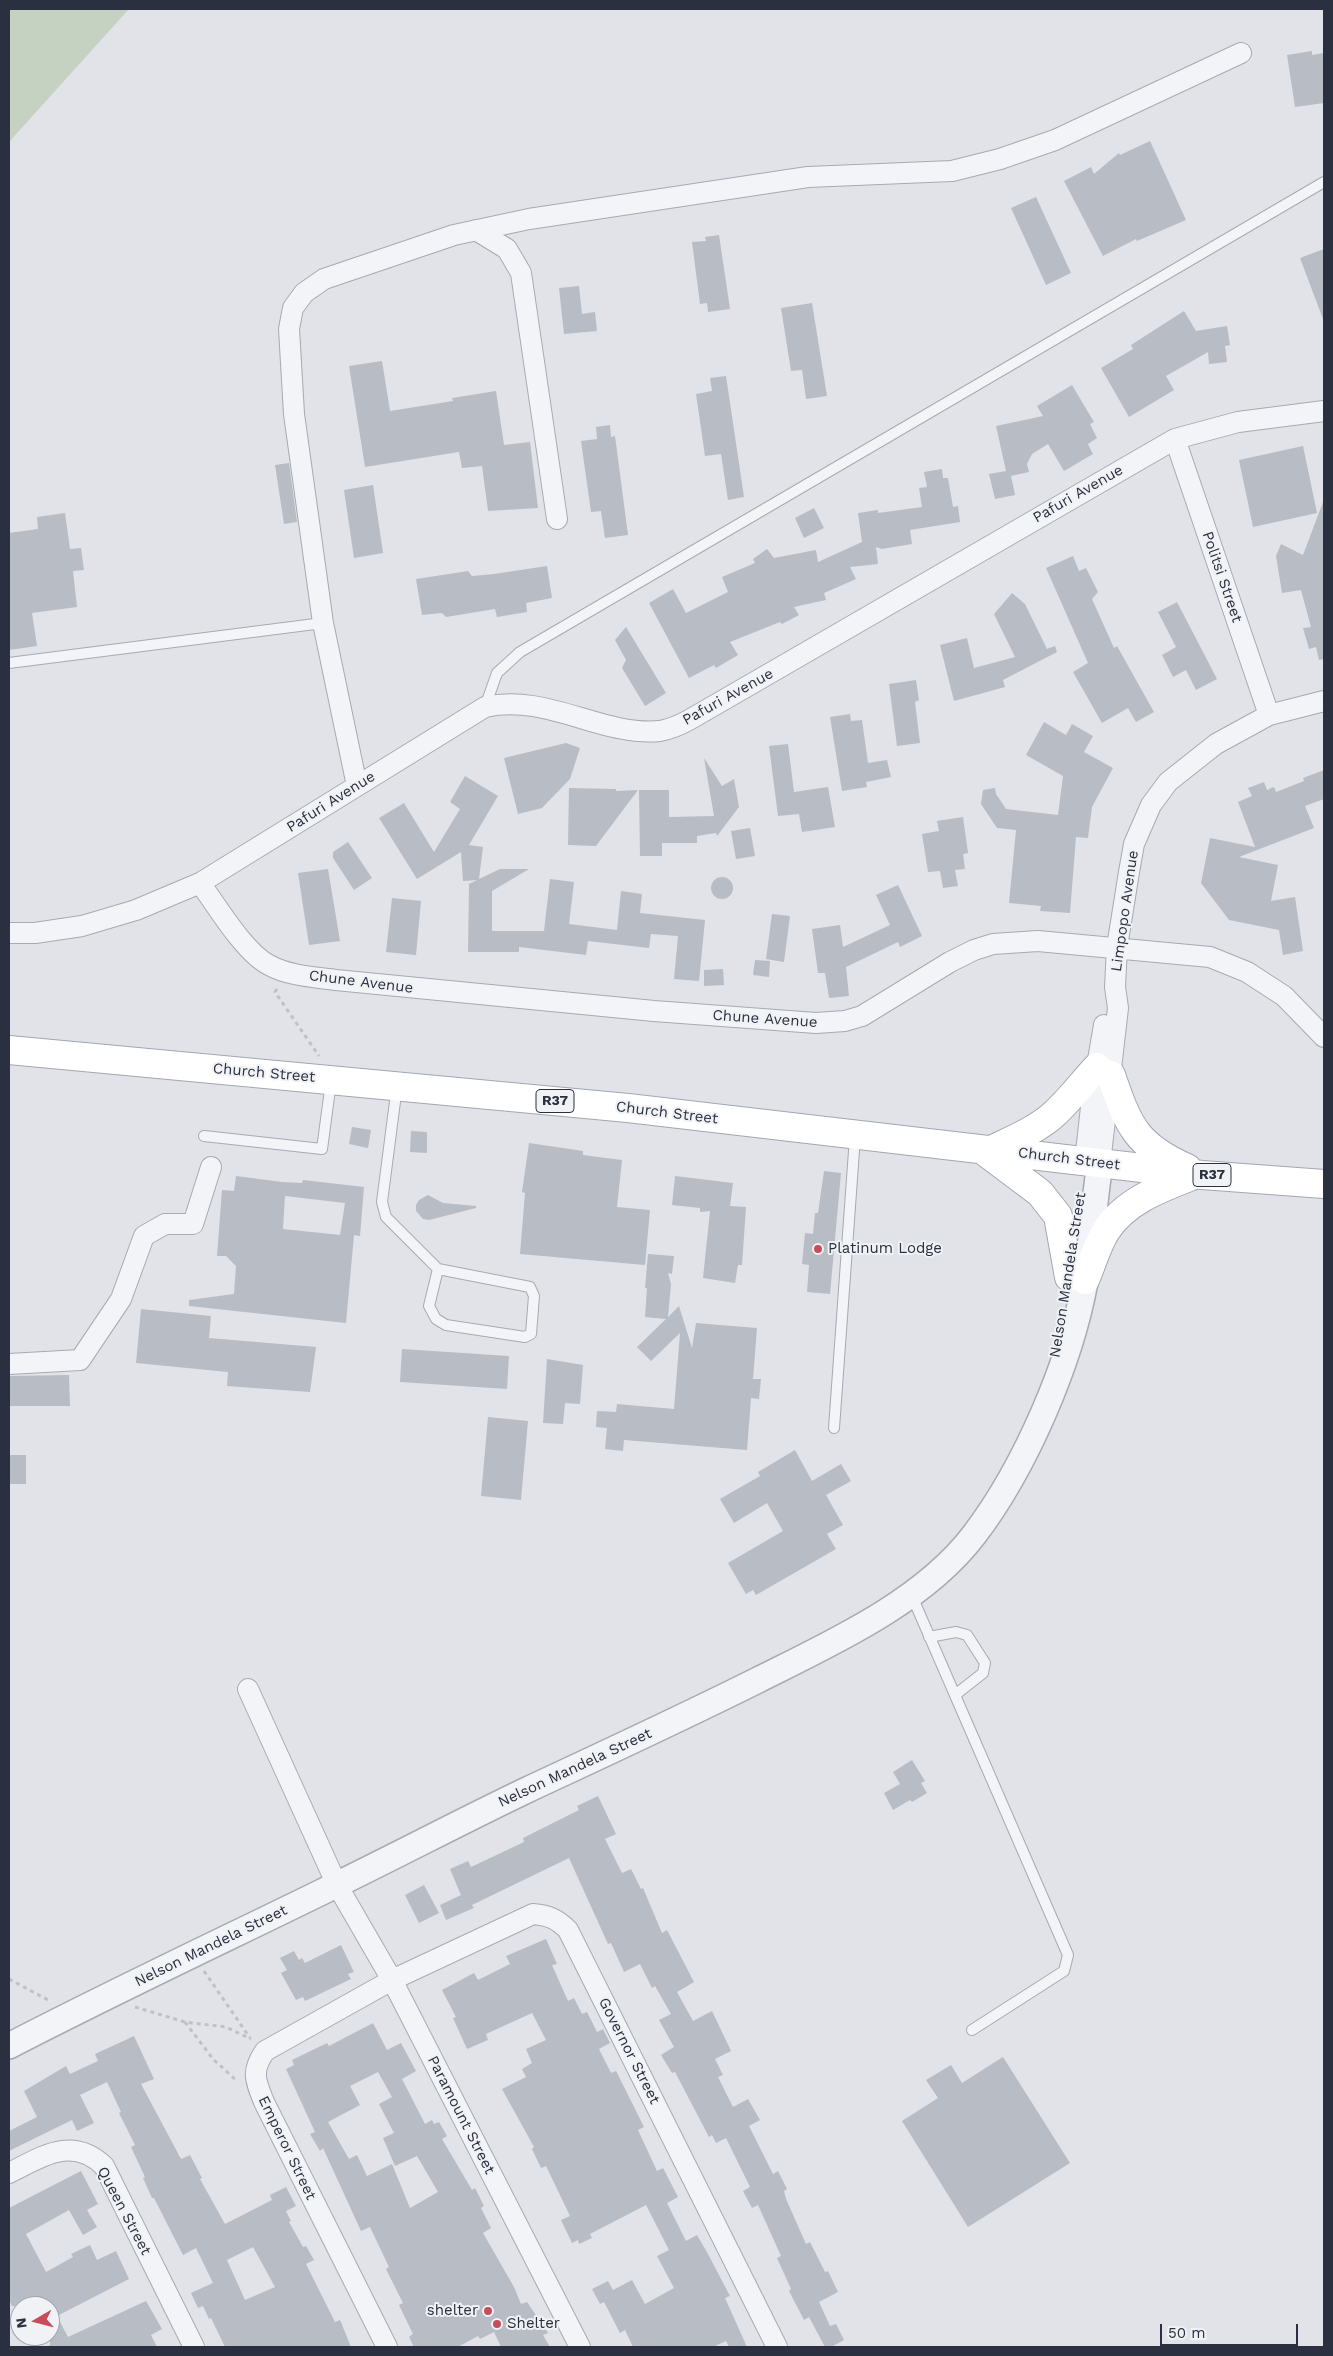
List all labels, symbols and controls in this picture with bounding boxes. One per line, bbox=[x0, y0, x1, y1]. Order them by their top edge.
street label: Pafuri Avenue bbox=[1030, 461, 1126, 527]
street label: Politsi Street bbox=[1198, 529, 1246, 625]
street label: Pafuri Avenue bbox=[679, 665, 777, 729]
street label: Pafuri Avenue bbox=[283, 768, 379, 836]
street label: Limpopo Avenue bbox=[1108, 849, 1142, 973]
street label: Chune Avenue bbox=[308, 967, 414, 997]
street label: Chune Avenue bbox=[712, 1006, 818, 1032]
street label: Church Street bbox=[212, 1060, 316, 1086]
road number: R37 bbox=[536, 1090, 574, 1112]
street label: Church Street bbox=[615, 1098, 719, 1128]
street label: Church Street bbox=[1017, 1144, 1121, 1174]
road number: R37 bbox=[1193, 1164, 1231, 1186]
street label: Nelson Mandela Street bbox=[1046, 1191, 1090, 1359]
place label: Platinum Lodge bbox=[828, 1240, 942, 1258]
marker: Platinum Lodge bbox=[812, 1243, 824, 1255]
street label: Nelson Mandela Street bbox=[495, 1724, 655, 1812]
street label: Nelson Mandela Street bbox=[132, 1901, 290, 1991]
street label: Governor Street bbox=[594, 1995, 664, 2107]
street label: Paramount Street bbox=[423, 2053, 499, 2177]
street label: Emperor Street bbox=[254, 2093, 320, 2203]
street label: Queen Street bbox=[93, 2164, 155, 2258]
north arrow bbox=[10, 2296, 60, 2346]
place label: shelter bbox=[427, 2302, 478, 2320]
marker: shelter bbox=[482, 2305, 494, 2317]
scale bar bbox=[1163, 2314, 1300, 2346]
place label: Shelter bbox=[507, 2315, 560, 2333]
text: N bbox=[12, 2317, 30, 2329]
marker: Shelter bbox=[491, 2318, 503, 2330]
text: 50 m bbox=[1168, 2324, 1205, 2342]

